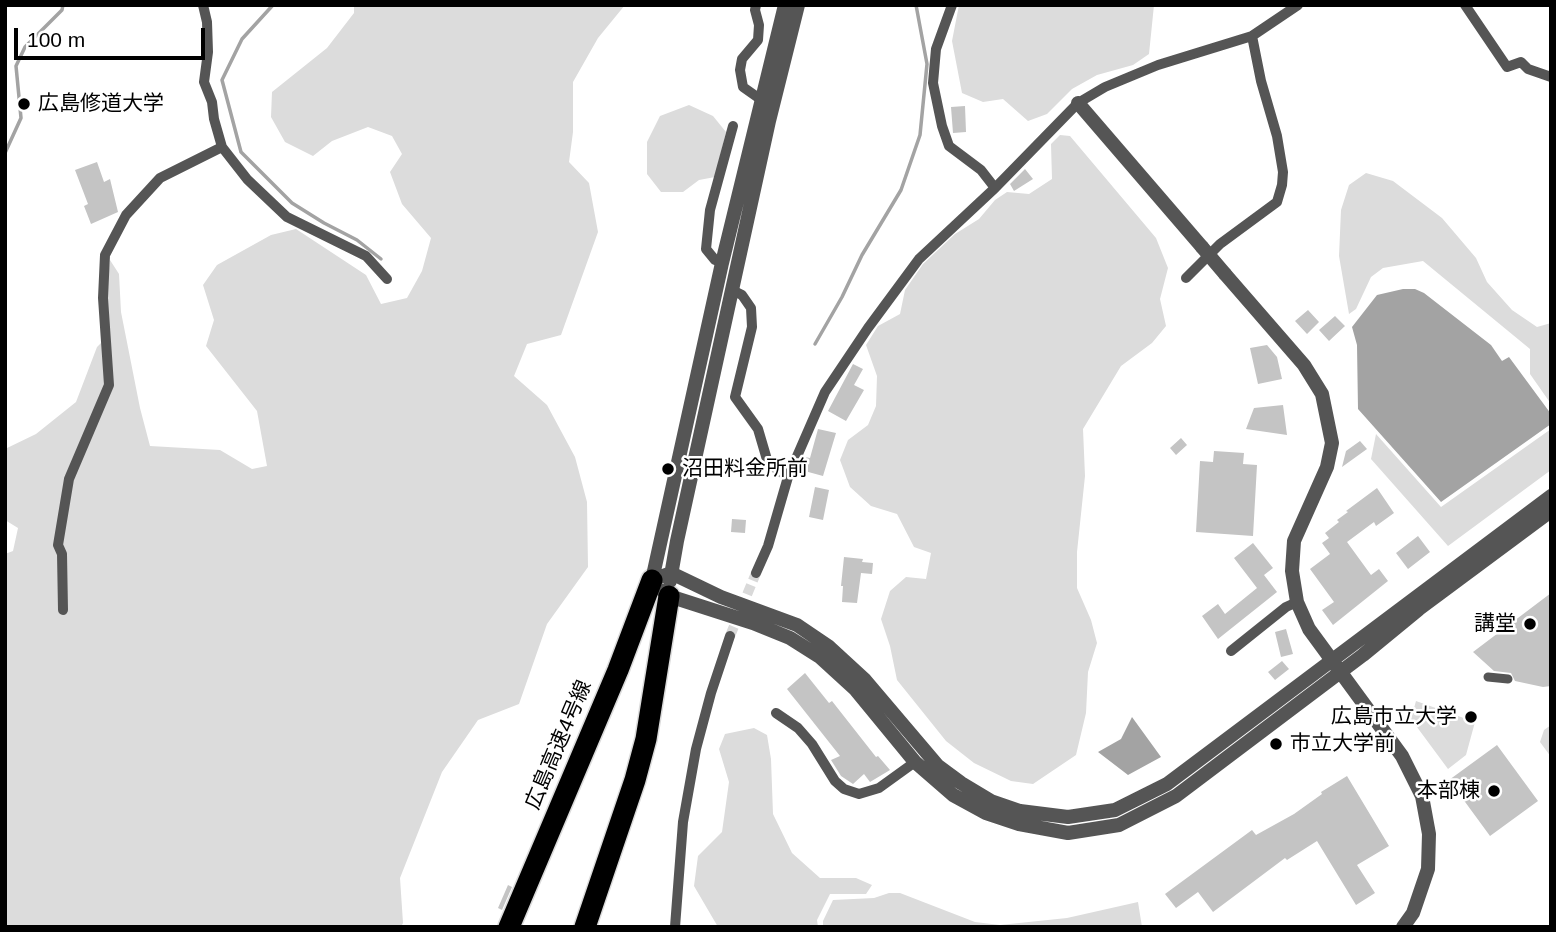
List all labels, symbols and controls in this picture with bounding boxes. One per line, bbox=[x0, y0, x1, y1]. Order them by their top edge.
scale bar bbox=[18, 14, 208, 58]
text: 100 m bbox=[27, 28, 85, 51]
place label: 広島修道大学 bbox=[38, 91, 164, 117]
marker: 広島修道大学 bbox=[16, 96, 32, 112]
place label: 沼田料金所前 bbox=[682, 456, 808, 482]
marker: 沼田料金所前 bbox=[660, 461, 676, 477]
place label: 講堂 bbox=[1474, 611, 1516, 637]
marker: 講堂 bbox=[1522, 616, 1538, 632]
street label: 広島高速4号線 bbox=[521, 677, 597, 813]
place label: 広島市立大学 bbox=[1331, 704, 1457, 730]
marker: 広島市立大学 bbox=[1463, 709, 1479, 725]
place label: 市立大学前 bbox=[1290, 731, 1395, 757]
marker: 市立大学前 bbox=[1268, 736, 1284, 752]
place label: 本部棟 bbox=[1417, 778, 1480, 804]
marker: 本部棟 bbox=[1486, 783, 1502, 799]

